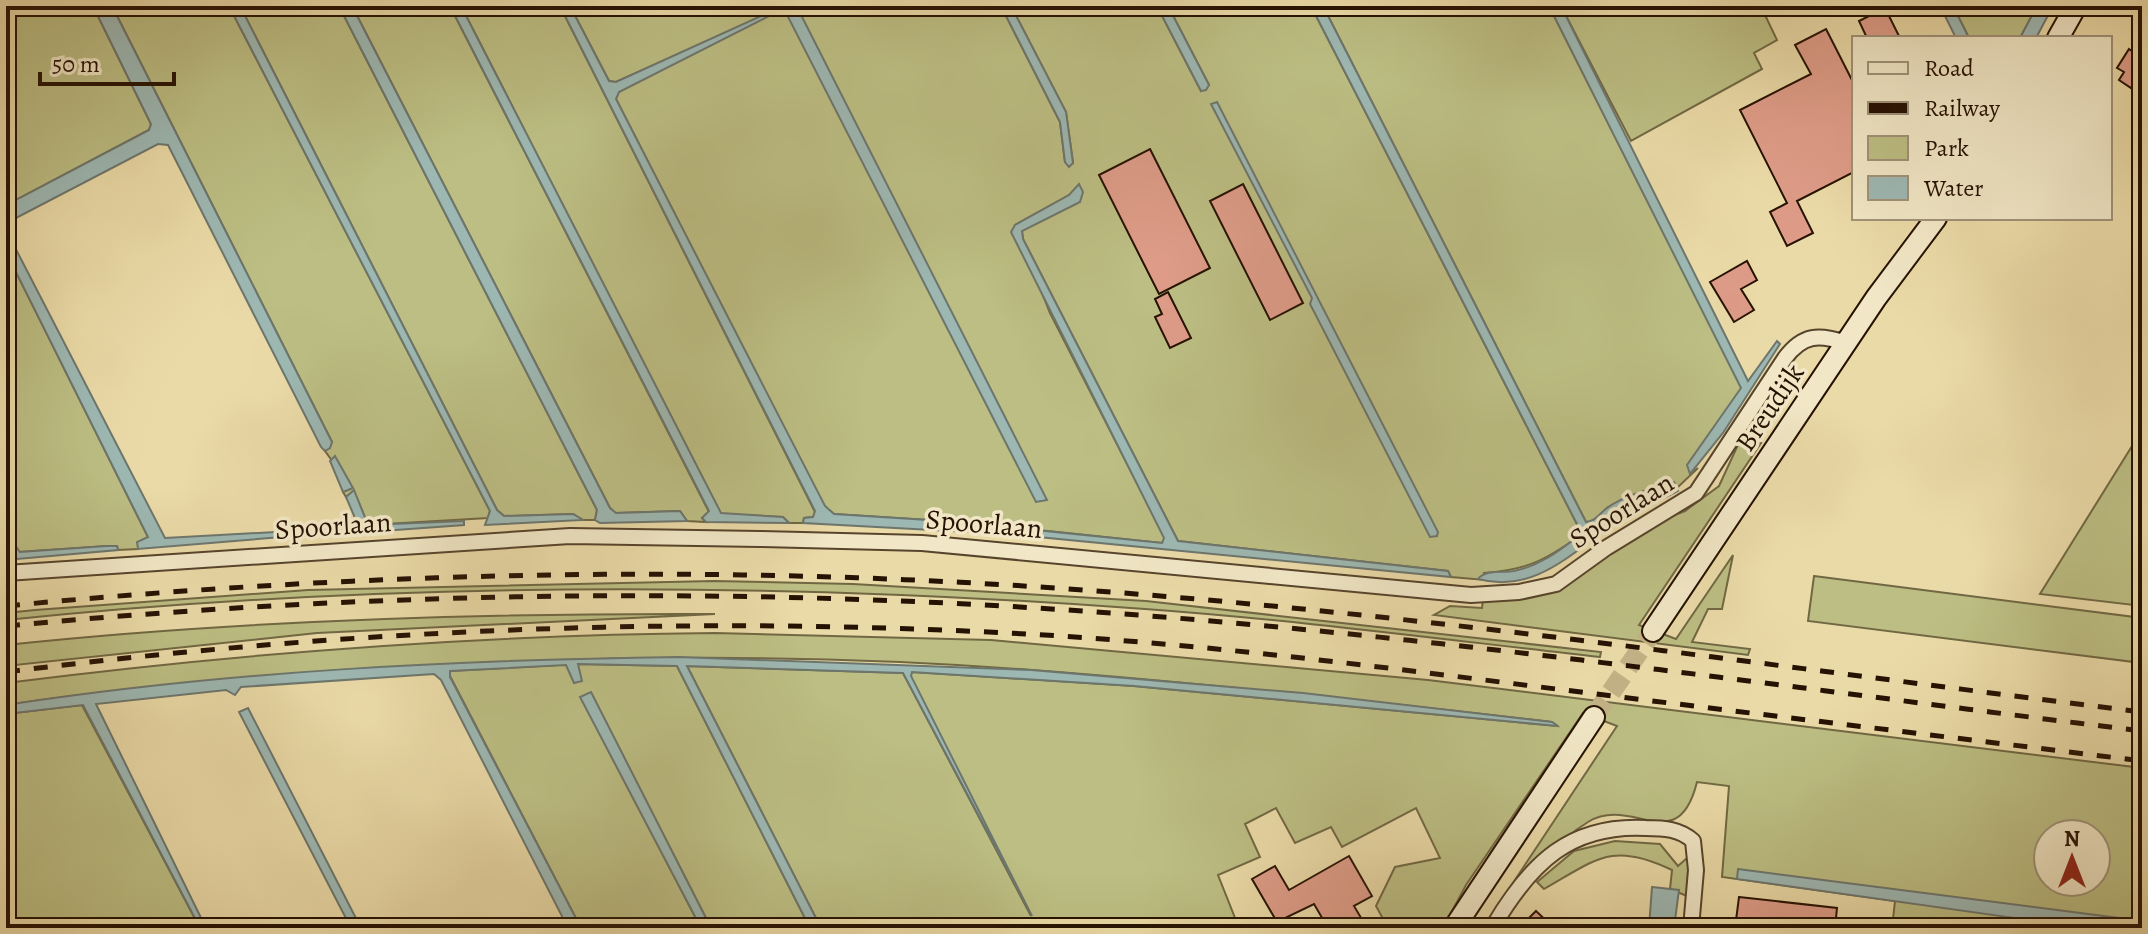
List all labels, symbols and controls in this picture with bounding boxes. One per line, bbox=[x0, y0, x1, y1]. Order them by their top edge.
scale bar bbox=[40, 36, 174, 86]
legend bbox=[1852, 36, 2112, 220]
text: 50 m bbox=[52, 48, 100, 80]
text: Road bbox=[1924, 52, 1974, 84]
text: Railway bbox=[1924, 92, 2000, 124]
text: Park bbox=[1924, 132, 1969, 164]
text: Water bbox=[1923, 172, 1984, 204]
street label: Breudijk bbox=[1727, 356, 1813, 459]
street label: Spoorlaan bbox=[1562, 464, 1681, 558]
street label: Spoorlaan bbox=[924, 500, 1044, 548]
street label: Spoorlaan bbox=[274, 503, 393, 549]
north arrow bbox=[2032, 818, 2112, 898]
text: N bbox=[2064, 824, 2080, 854]

